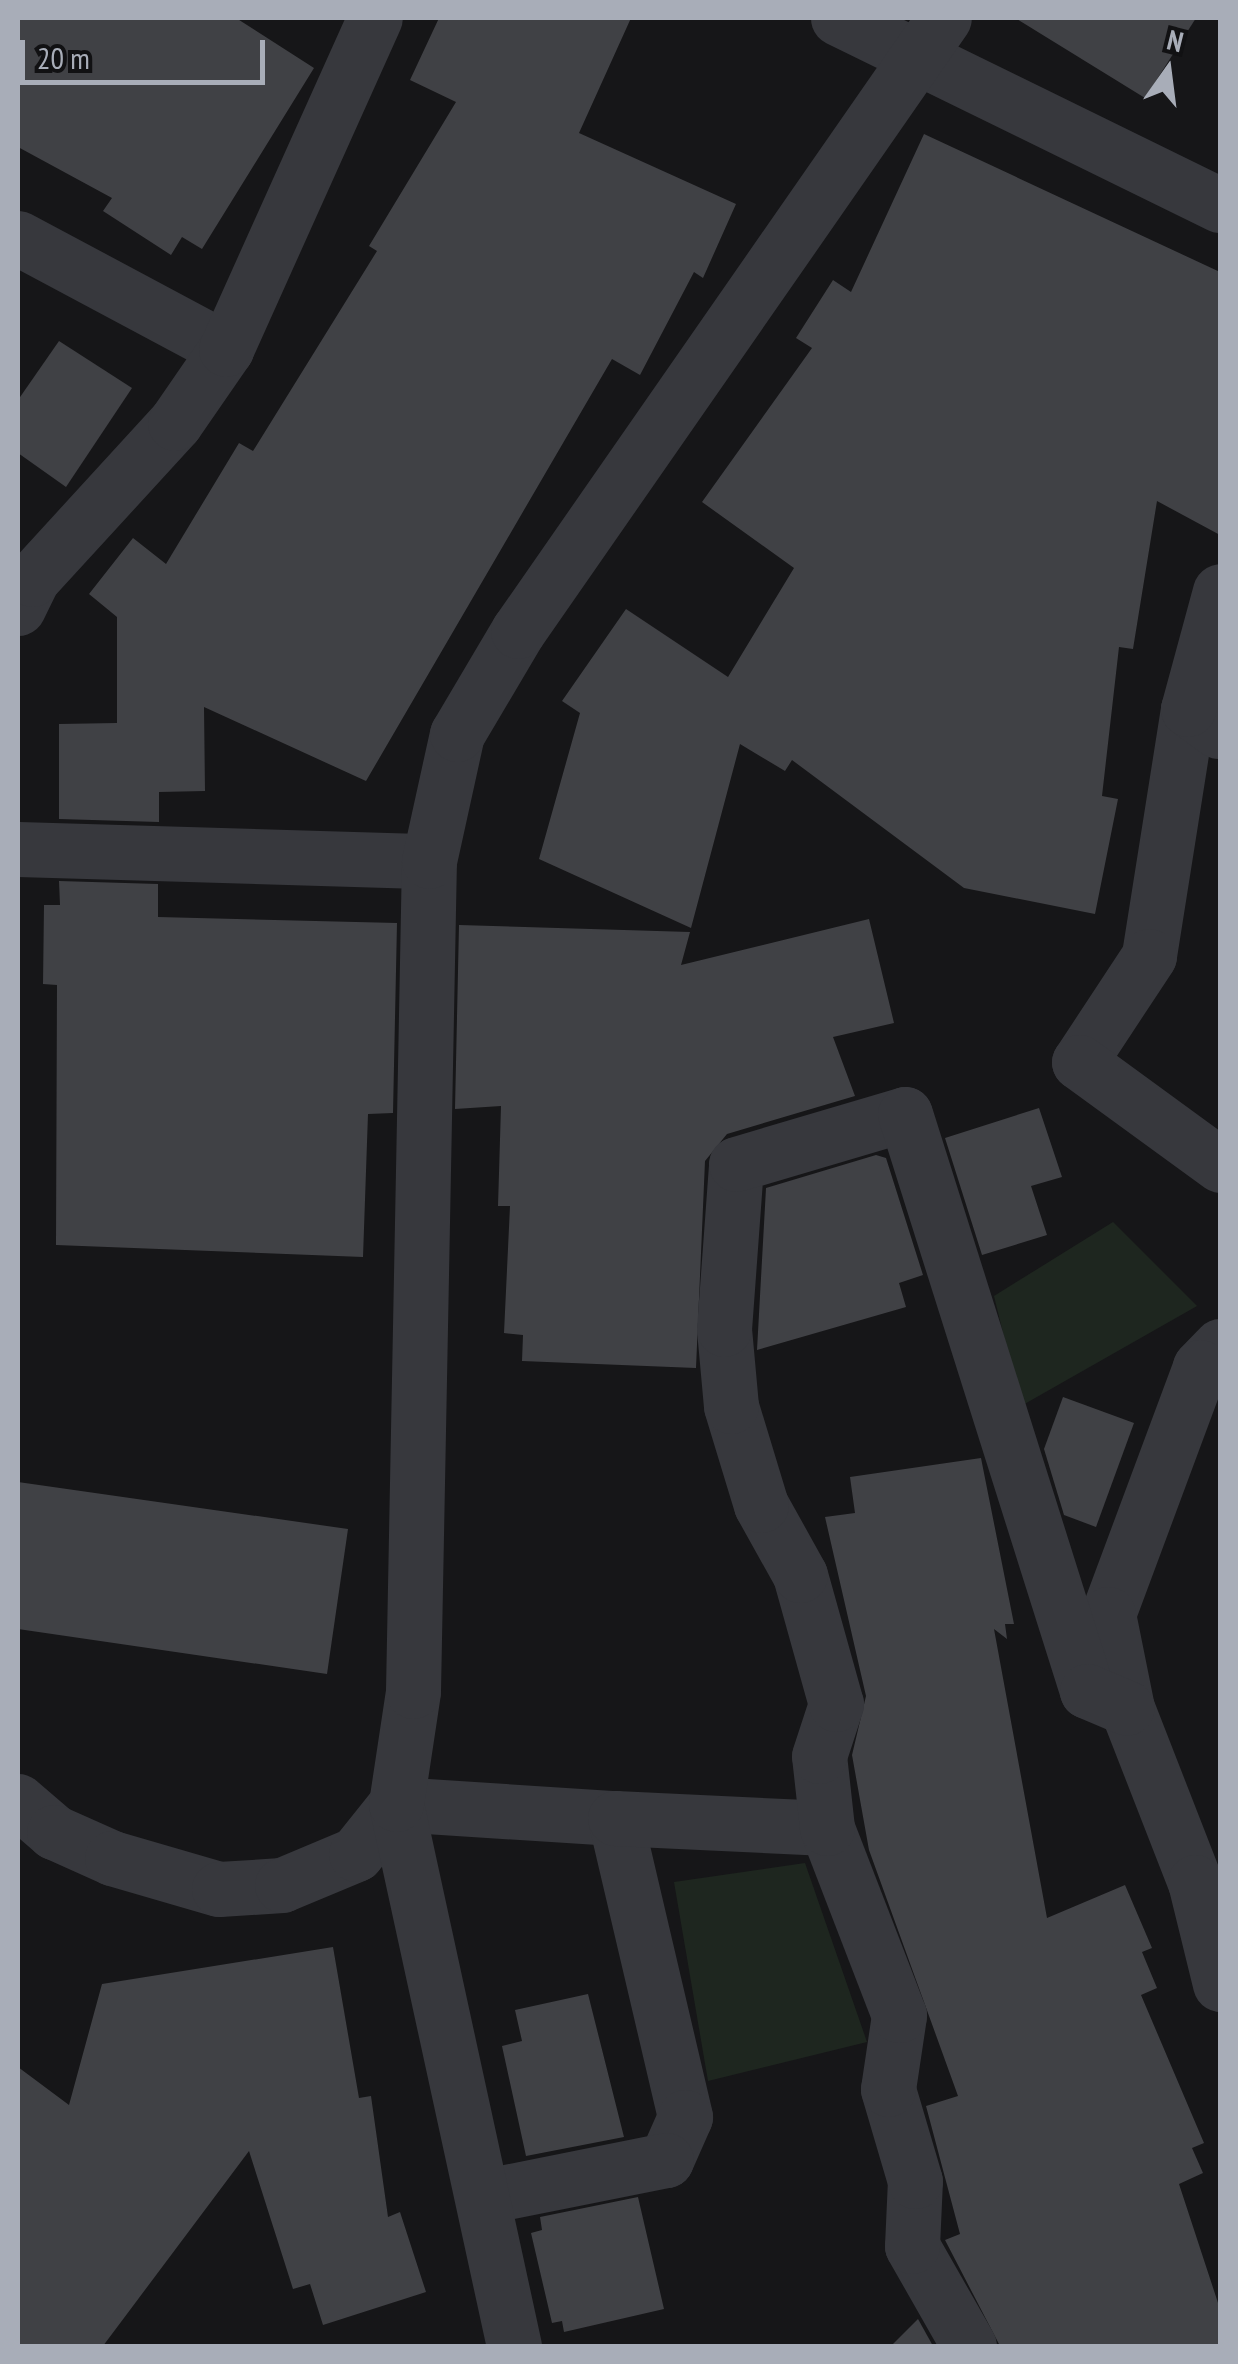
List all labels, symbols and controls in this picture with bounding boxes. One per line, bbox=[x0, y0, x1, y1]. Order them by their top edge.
scale bar bbox=[25, 20, 270, 82]
north arrow bbox=[1118, 20, 1218, 120]
text: N bbox=[1164, 21, 1187, 60]
text: 20 m bbox=[37, 38, 90, 77]

